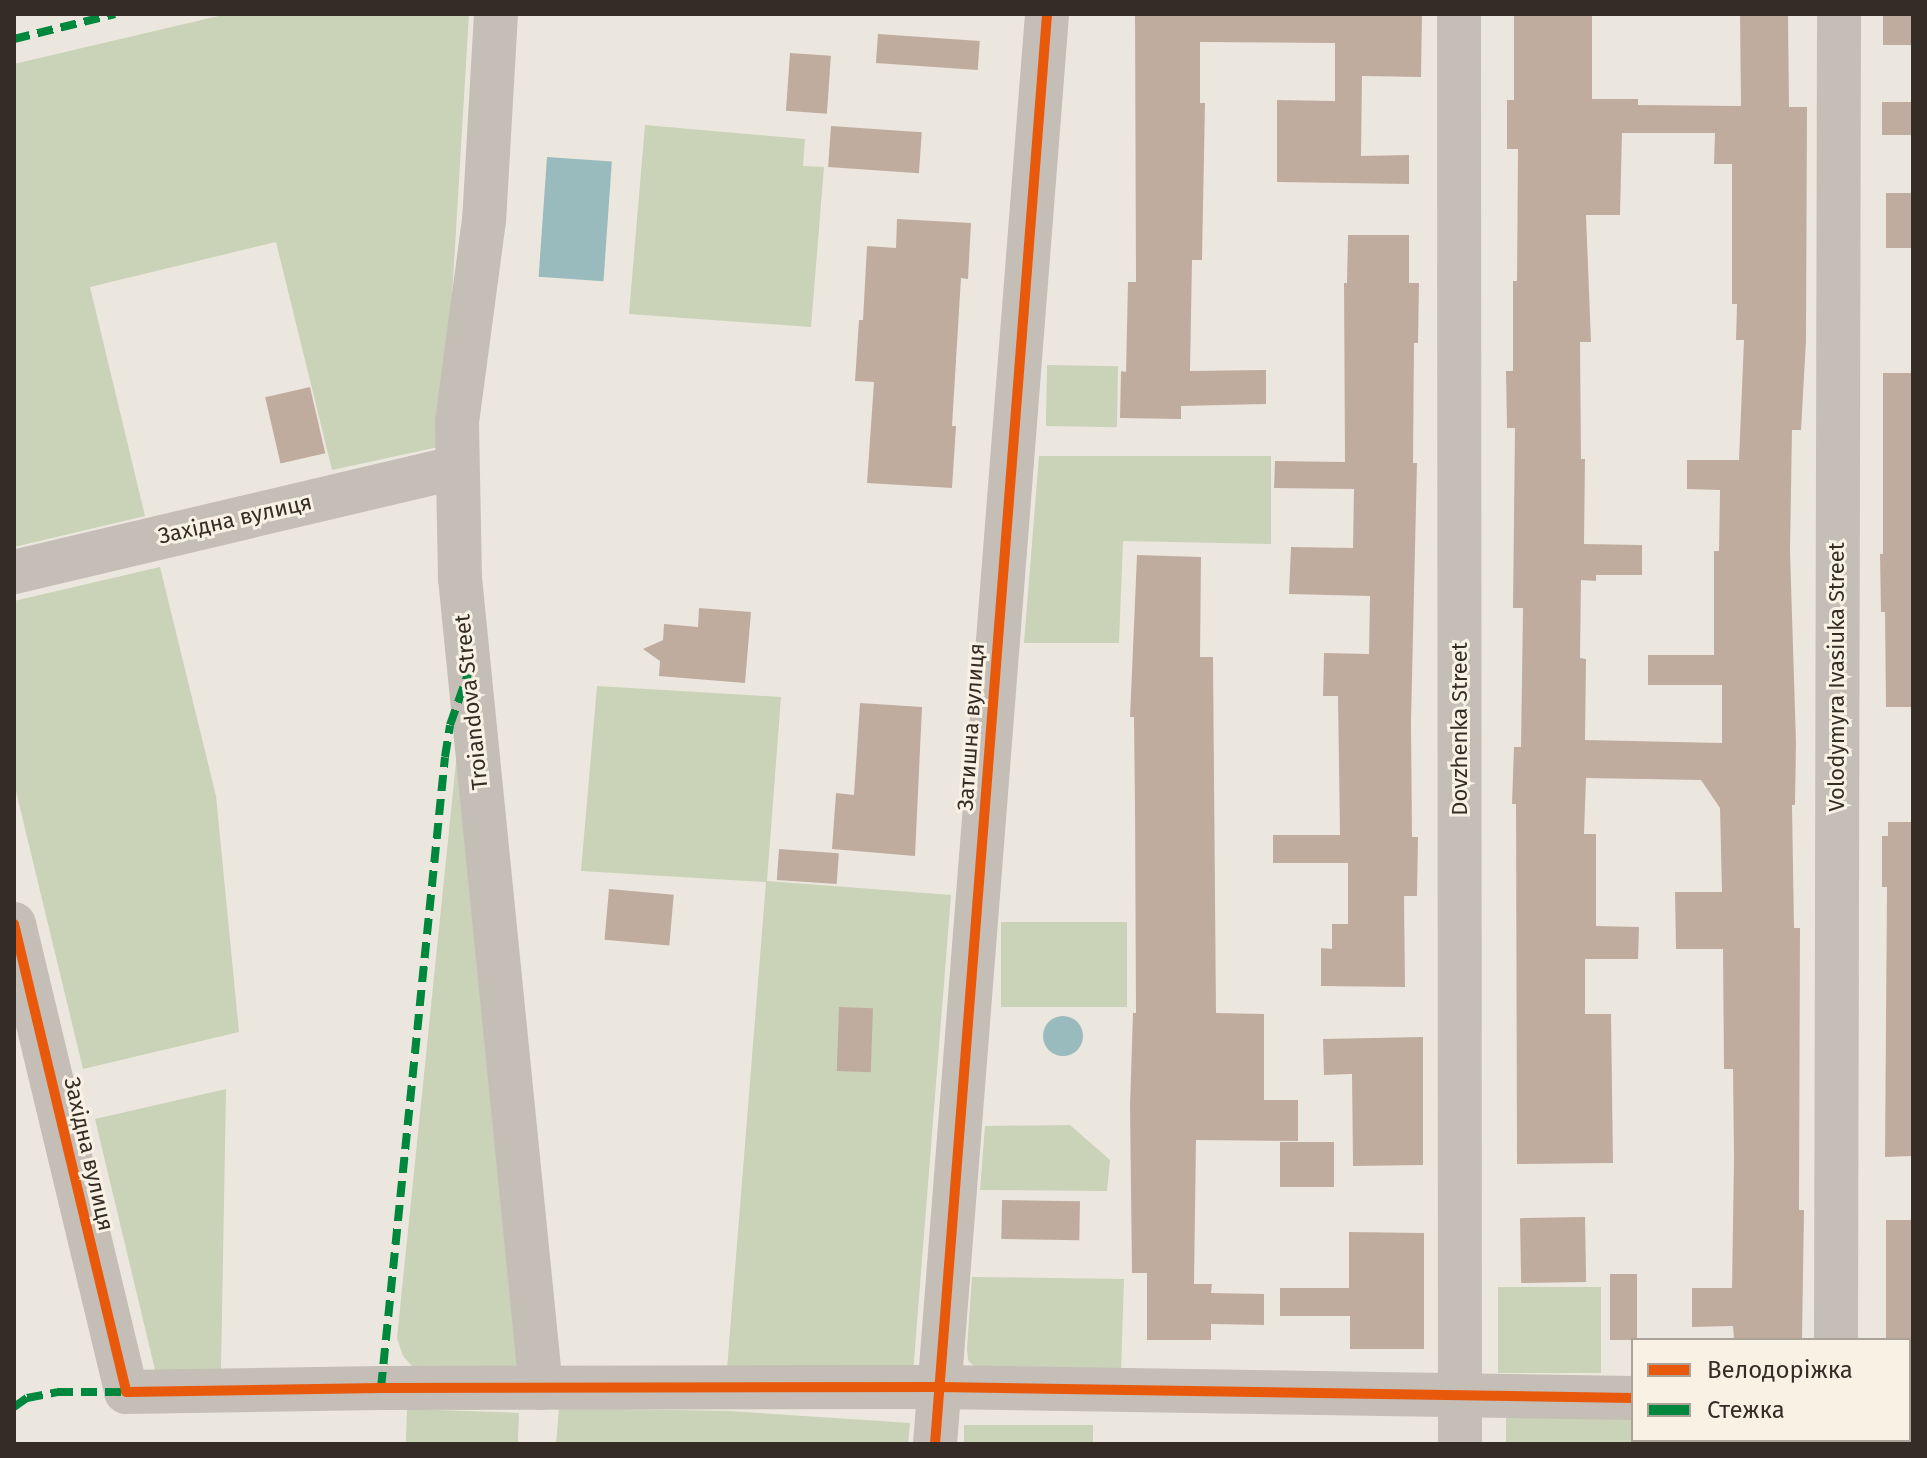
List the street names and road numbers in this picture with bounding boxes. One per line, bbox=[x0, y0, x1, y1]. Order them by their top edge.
street label: Західна вулиця bbox=[156, 488, 314, 550]
street label: Volodymyra Ivasiuka Street bbox=[1824, 542, 1850, 812]
street label: Troiandova Street bbox=[449, 613, 493, 791]
street label: Затишна вулиця bbox=[952, 642, 990, 812]
street label: Dovzhenka Street bbox=[1447, 642, 1473, 816]
street label: Західна вулиця bbox=[58, 1075, 120, 1233]

